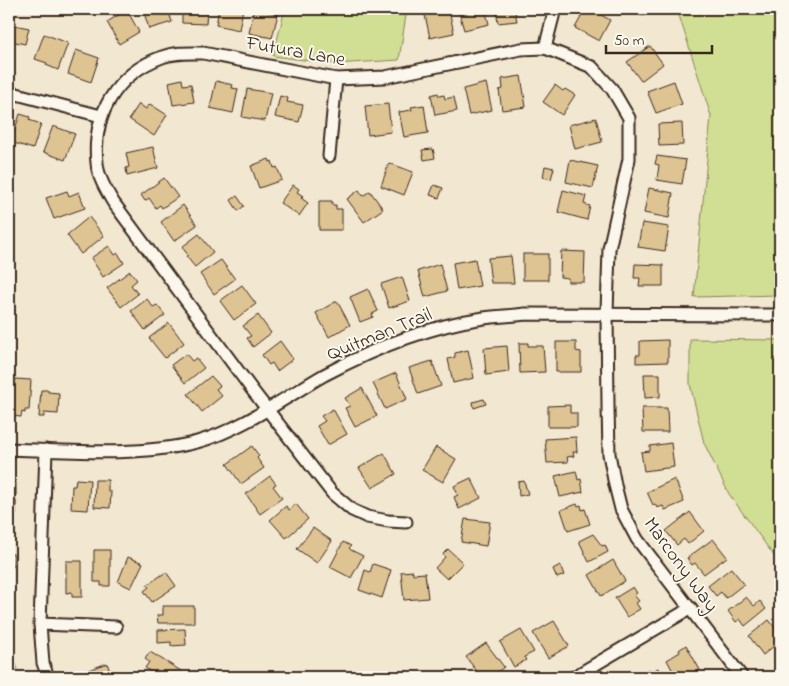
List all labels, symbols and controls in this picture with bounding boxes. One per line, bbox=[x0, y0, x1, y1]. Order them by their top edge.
scale bar bbox=[606, 22, 713, 54]
street label: Futura Lane bbox=[243, 29, 347, 75]
text: 50 m bbox=[614, 30, 645, 52]
street label: Quitman Trail bbox=[323, 301, 437, 370]
street label: Marcony Way bbox=[635, 512, 725, 619]

